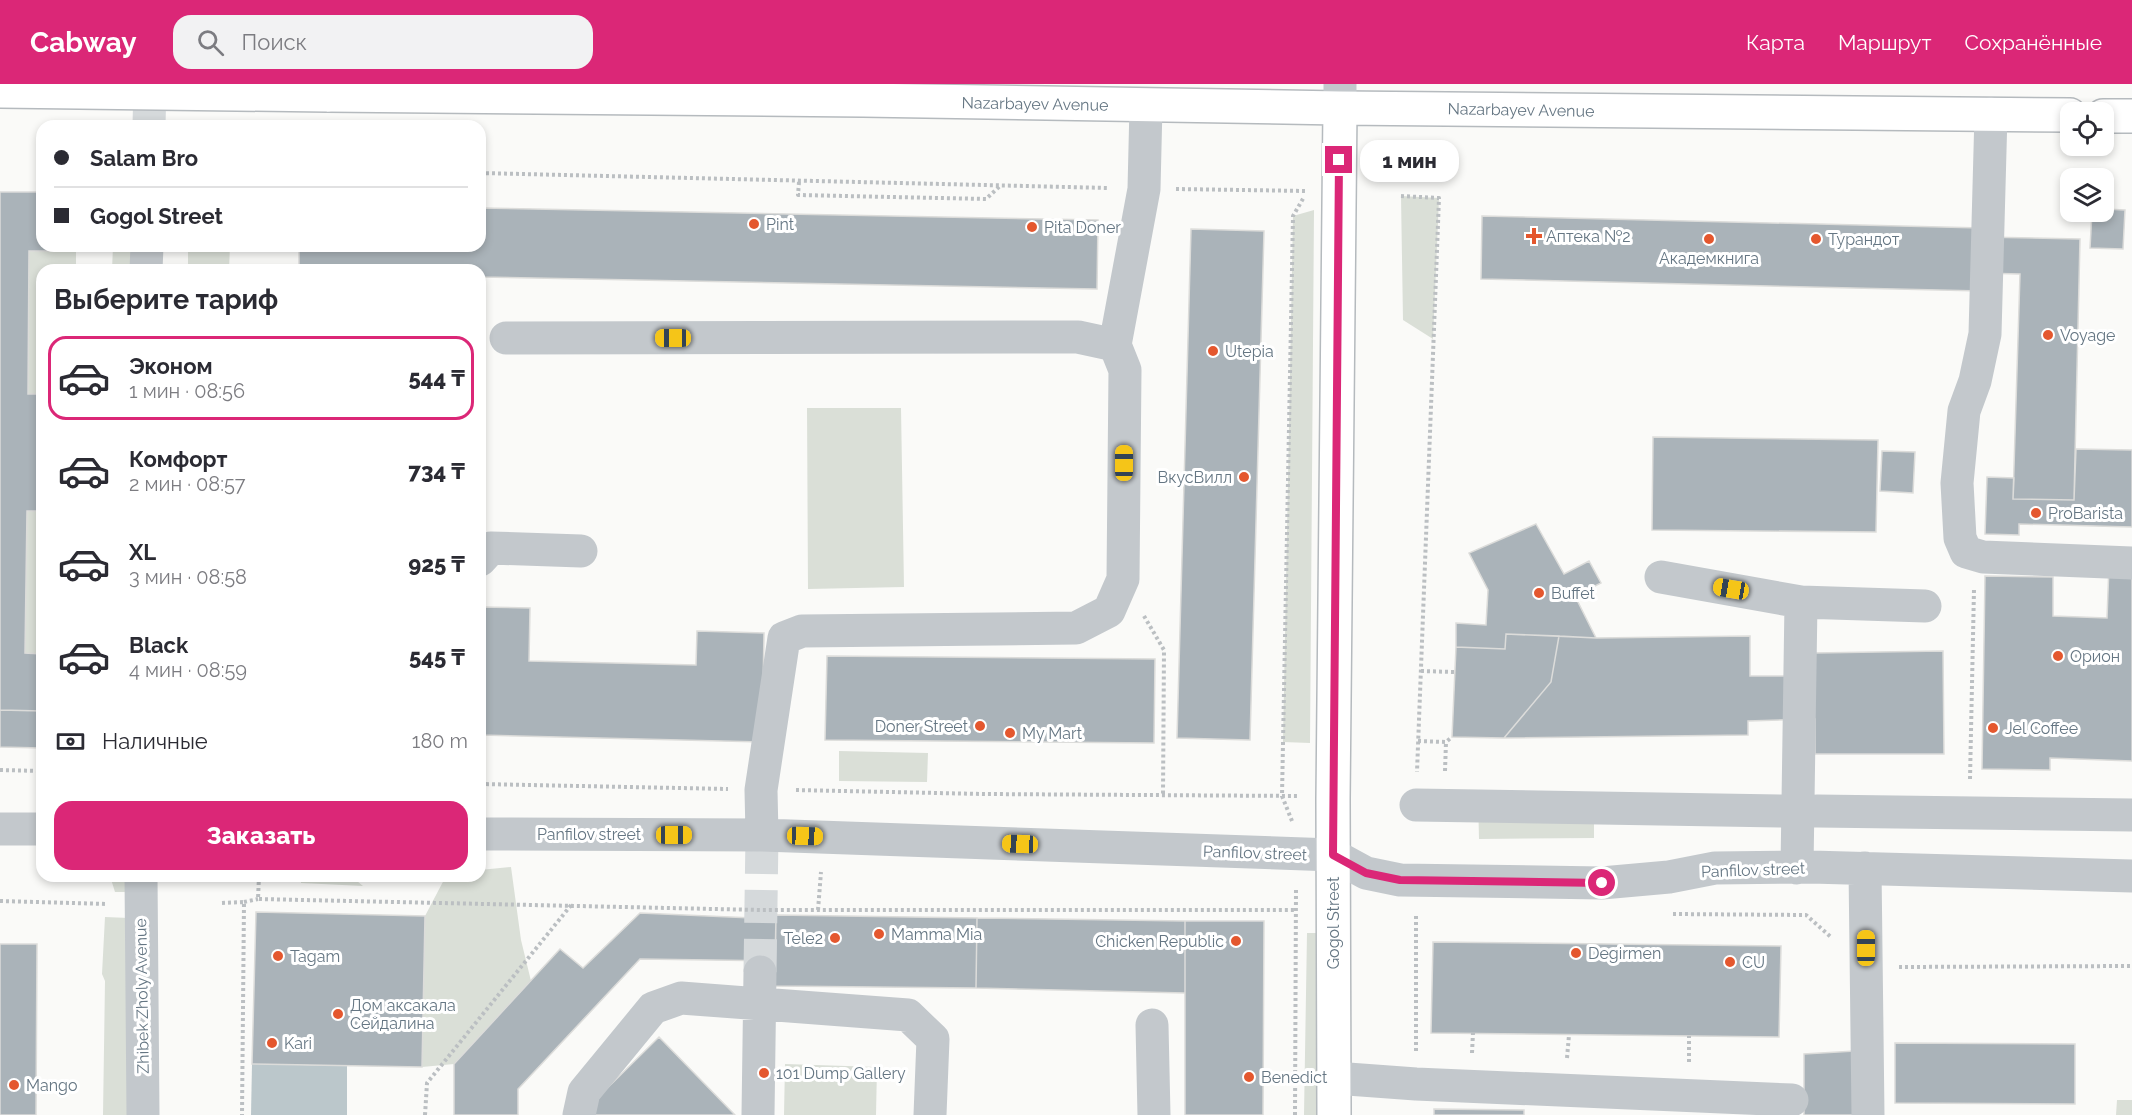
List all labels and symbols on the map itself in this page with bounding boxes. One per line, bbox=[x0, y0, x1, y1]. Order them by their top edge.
street label: Nazarbayev Avenue bbox=[961, 93, 1109, 115]
street label: Nazarbayev Avenue bbox=[1447, 99, 1595, 121]
callout: 1 мин bbox=[1360, 139, 1459, 181]
route end bbox=[1325, 146, 1352, 173]
place label: Pint bbox=[766, 215, 795, 234]
marker: Pint bbox=[747, 217, 761, 231]
place label: Pita Doner bbox=[1044, 218, 1121, 237]
marker: Pita Doner bbox=[1025, 220, 1039, 234]
place label: Аптека №2 bbox=[1546, 227, 1631, 246]
marker: Аптека №2 bbox=[1527, 229, 1541, 243]
place label: Турандот bbox=[1828, 230, 1900, 249]
marker: Академкнига bbox=[1702, 232, 1716, 246]
marker: Турандот bbox=[1809, 232, 1823, 246]
place label: Академкнига bbox=[1659, 249, 1759, 268]
place label: Voyage bbox=[2060, 326, 2115, 345]
marker: Voyage bbox=[2041, 328, 2055, 342]
car bbox=[655, 329, 691, 347]
place label: Utepia bbox=[1225, 342, 1274, 361]
marker: Utepia bbox=[1206, 344, 1220, 358]
car bbox=[1115, 445, 1133, 481]
place label: ВкусВилл bbox=[1157, 468, 1232, 487]
marker: ВкусВилл bbox=[1237, 470, 1251, 484]
place label: ProBarista bbox=[2048, 504, 2123, 523]
marker: ProBarista bbox=[2029, 506, 2043, 520]
car bbox=[1712, 577, 1750, 601]
place label: Buffet bbox=[1551, 584, 1596, 603]
marker: Buffet bbox=[1532, 586, 1546, 600]
place label: Орион bbox=[2070, 647, 2120, 666]
marker: Орион bbox=[2051, 649, 2065, 663]
place label: Doner Street bbox=[875, 717, 969, 736]
marker: Doner Street bbox=[973, 719, 987, 733]
place label: Jel Coffee bbox=[2005, 719, 2078, 738]
marker: Jel Coffee bbox=[1986, 721, 2000, 735]
place label: My Mart bbox=[1022, 724, 1083, 743]
marker: My Mart bbox=[1003, 726, 1017, 740]
street label: Panfilov street bbox=[537, 825, 642, 844]
car bbox=[656, 826, 692, 844]
car bbox=[787, 826, 823, 846]
car bbox=[1002, 834, 1038, 854]
street label: Panfilov street bbox=[1203, 842, 1308, 864]
street label: Panfilov street bbox=[1701, 859, 1806, 881]
route start bbox=[1588, 869, 1615, 896]
street label: Gogol Street bbox=[1324, 876, 1343, 969]
street label: Zhibek Zholy Avenue bbox=[131, 918, 153, 1074]
place label: Mamma Mia bbox=[891, 925, 982, 944]
marker: Mamma Mia bbox=[872, 927, 886, 941]
place label: Tele2 bbox=[784, 929, 823, 948]
car bbox=[1857, 930, 1875, 966]
marker: Tele2 bbox=[828, 931, 842, 945]
place label: Chicken Republic bbox=[1095, 932, 1224, 951]
marker: Chicken Republic bbox=[1229, 934, 1243, 948]
place label: Degirmen bbox=[1588, 944, 1661, 963]
marker: Degirmen bbox=[1569, 946, 1583, 960]
place label: Tagam bbox=[290, 947, 340, 966]
marker: Tagam bbox=[271, 949, 285, 963]
place label: CU bbox=[1742, 953, 1765, 972]
marker: CU bbox=[1723, 955, 1737, 969]
place label: Дом аксакала Сейдалина bbox=[350, 996, 456, 1033]
marker: Дом аксакала Сейдалина bbox=[331, 1007, 345, 1021]
place label: Kari bbox=[284, 1034, 312, 1053]
marker: Kari bbox=[265, 1036, 279, 1050]
place label: 101 Dump Gallery bbox=[776, 1064, 906, 1083]
marker: 101 Dump Gallery bbox=[757, 1066, 771, 1080]
place label: Benedict bbox=[1261, 1068, 1328, 1087]
marker: Benedict bbox=[1242, 1070, 1256, 1084]
place label: Mango bbox=[26, 1076, 77, 1095]
marker: Mango bbox=[7, 1078, 21, 1092]

